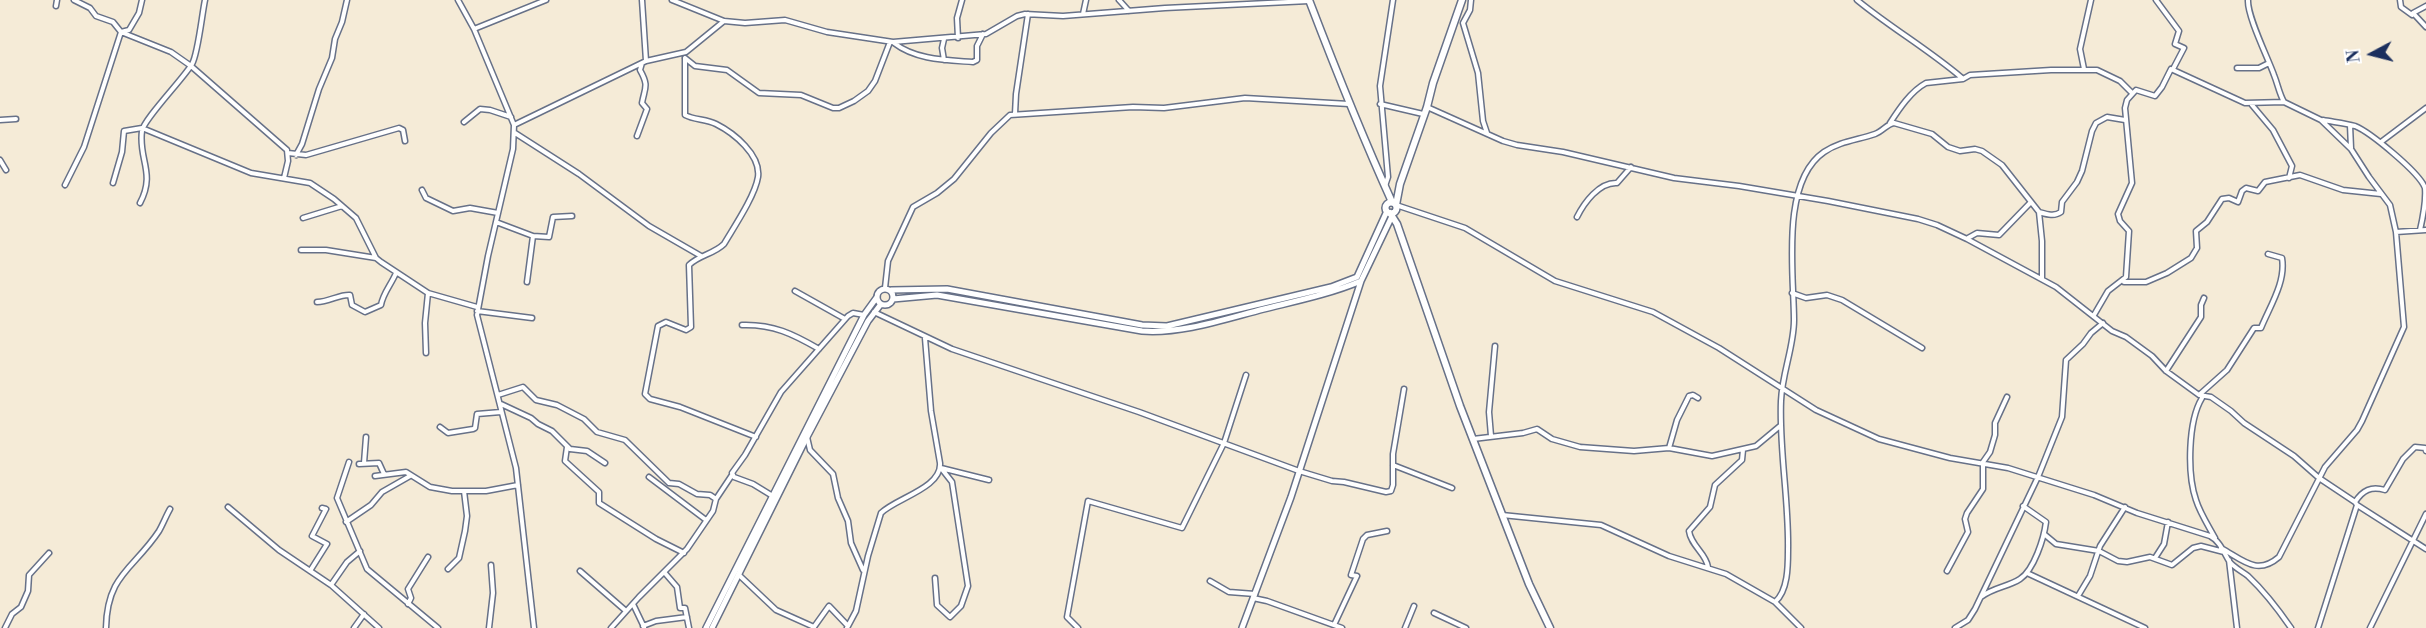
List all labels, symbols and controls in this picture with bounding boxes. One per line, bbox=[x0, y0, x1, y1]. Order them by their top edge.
north arrow bbox=[2342, 24, 2402, 84]
text: N bbox=[2343, 49, 2365, 64]

